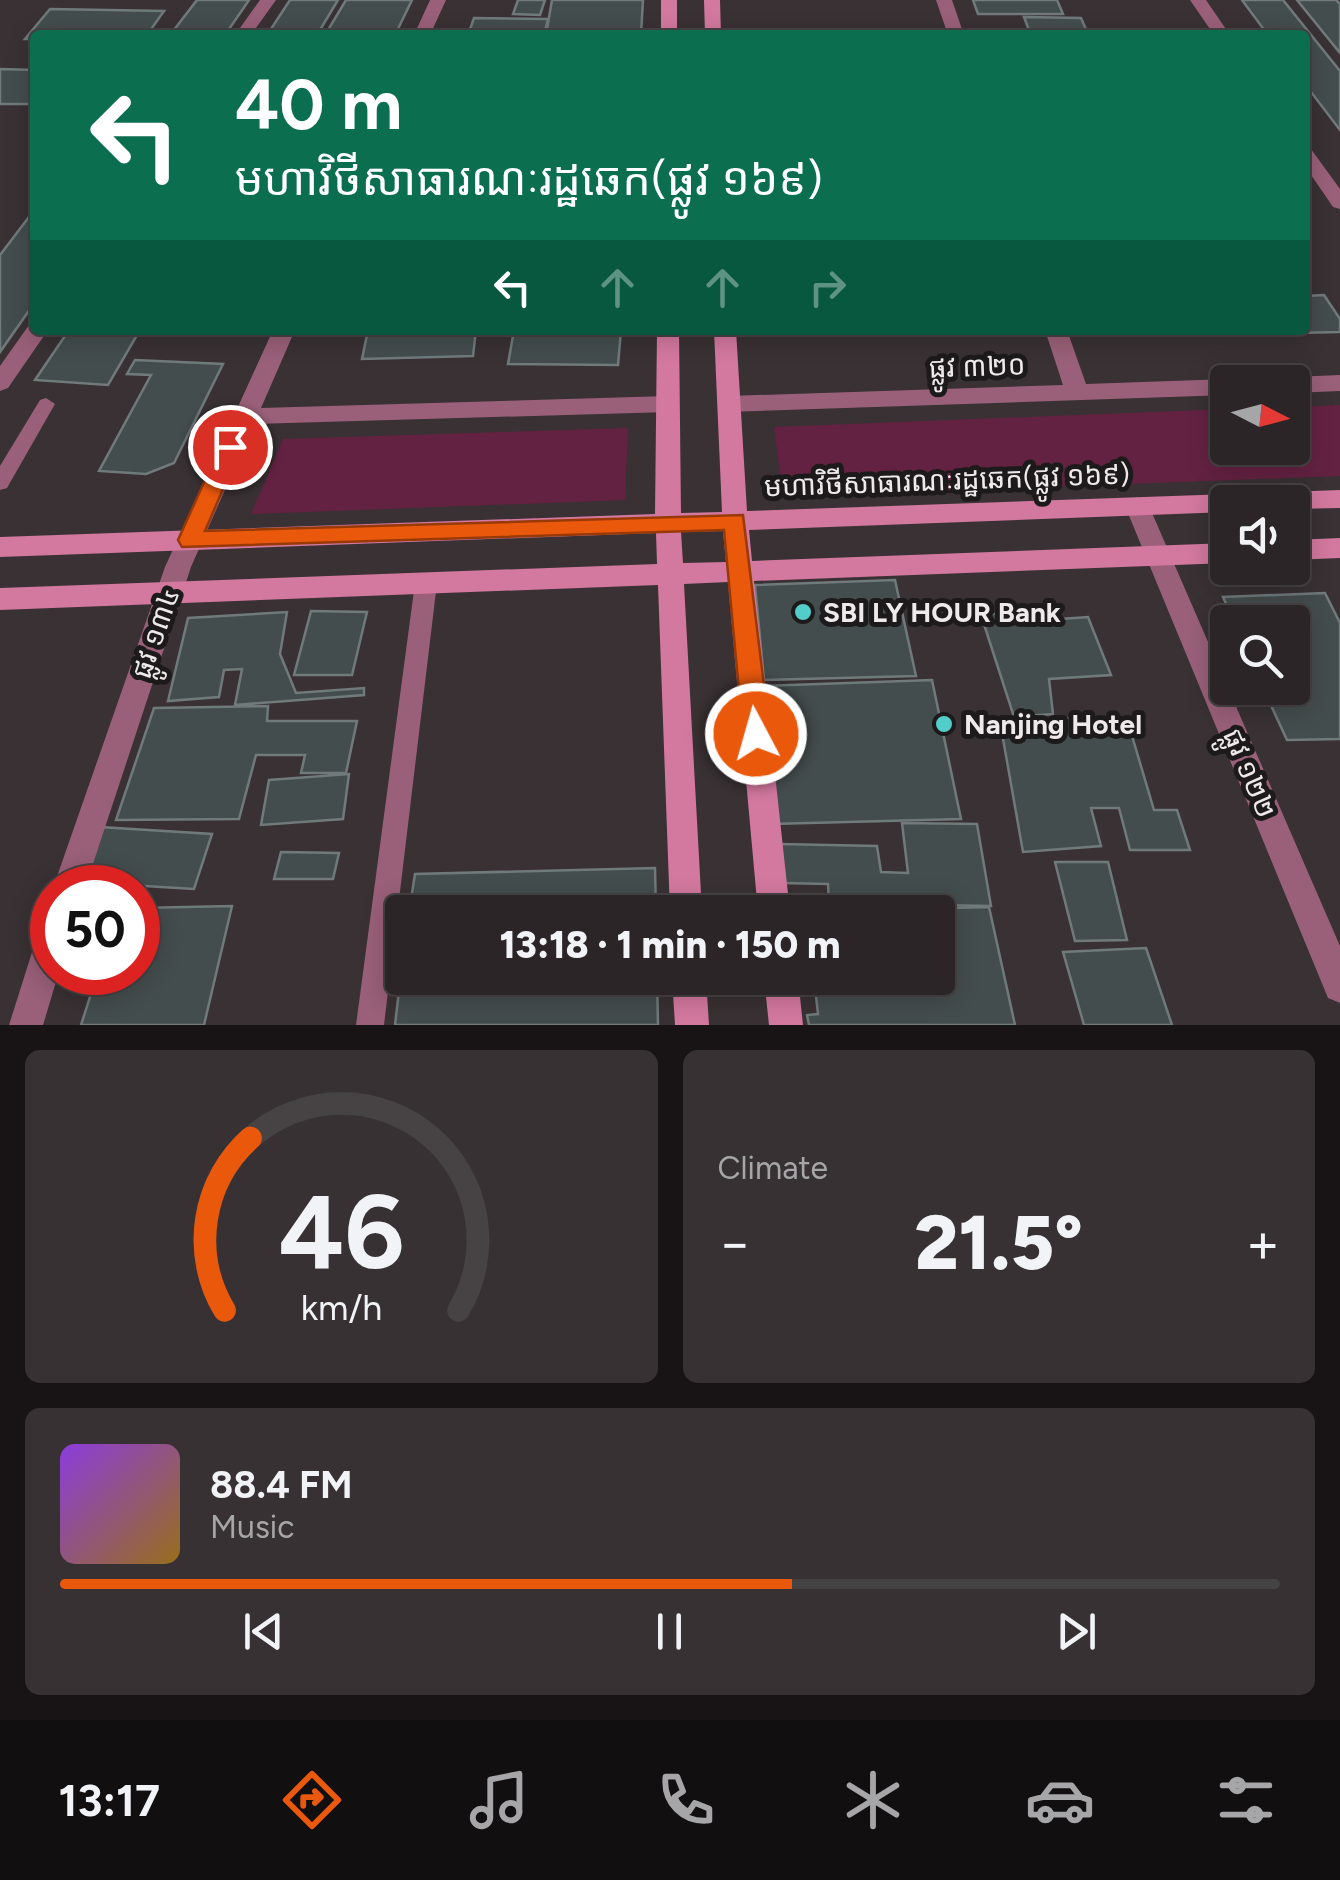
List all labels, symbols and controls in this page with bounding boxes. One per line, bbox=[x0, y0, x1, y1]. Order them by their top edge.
text: 40 m bbox=[235, 62, 402, 147]
icon: left bbox=[70, 70, 200, 200]
text: មហាវិថីសាធារណៈរដ្ឋឆេក(ផ្លូវ ១៦៩) bbox=[235, 152, 823, 206]
icon: left bbox=[485, 260, 540, 315]
icon: ahead bbox=[590, 260, 645, 315]
icon: ahead bbox=[695, 260, 750, 315]
icon: right bbox=[800, 260, 855, 315]
street label: ផ្លូវ ៣២០ bbox=[928, 347, 1026, 393]
north arrow bbox=[1210, 365, 1310, 465]
map controls bbox=[1210, 365, 1310, 705]
pin bbox=[188, 405, 273, 490]
icon: arrive bbox=[203, 420, 258, 475]
street label: មហាវិថីសាធារណៈរដ្ឋឆេក(ផ្លូវ ១៦៩) bbox=[764, 456, 1131, 512]
button: sound bbox=[1210, 485, 1310, 585]
street label: ផ្លូវ ១៣៤ bbox=[124, 583, 194, 685]
place label: SBI LY HOUR Bank bbox=[823, 595, 1061, 629]
marker: SBI LY HOUR Bank bbox=[792, 601, 814, 623]
button: search bbox=[1210, 605, 1310, 705]
position arrow bbox=[704, 682, 808, 786]
place label: Nanjing Hotel bbox=[964, 707, 1142, 741]
marker: Nanjing Hotel bbox=[933, 713, 955, 735]
street label: ផ្លូវ ១២២ bbox=[1208, 723, 1284, 826]
speed limit sign: 50 bbox=[30, 865, 160, 995]
text: 13:18 · 1 min · 150 m bbox=[499, 922, 841, 968]
text: Climate bbox=[718, 1149, 828, 1187]
text: 46 bbox=[278, 1169, 404, 1294]
text: 21.5° bbox=[914, 1198, 1083, 1288]
text: − bbox=[718, 1210, 752, 1276]
text: + bbox=[1246, 1210, 1280, 1276]
text: km/h bbox=[300, 1286, 382, 1329]
text: 88.4 FM bbox=[210, 1462, 353, 1508]
text: Music bbox=[210, 1508, 295, 1546]
icon: previous bbox=[236, 1604, 291, 1659]
icon: pause bbox=[642, 1604, 697, 1659]
icon: next bbox=[1049, 1604, 1104, 1659]
icon: directions bbox=[277, 1765, 347, 1835]
icon: music bbox=[464, 1765, 534, 1835]
icon: phone bbox=[651, 1765, 721, 1835]
icon: climate bbox=[838, 1765, 908, 1835]
icon: car bbox=[1025, 1765, 1095, 1835]
icon: filters bbox=[1211, 1765, 1281, 1835]
text: 13:17 bbox=[58, 1773, 160, 1827]

